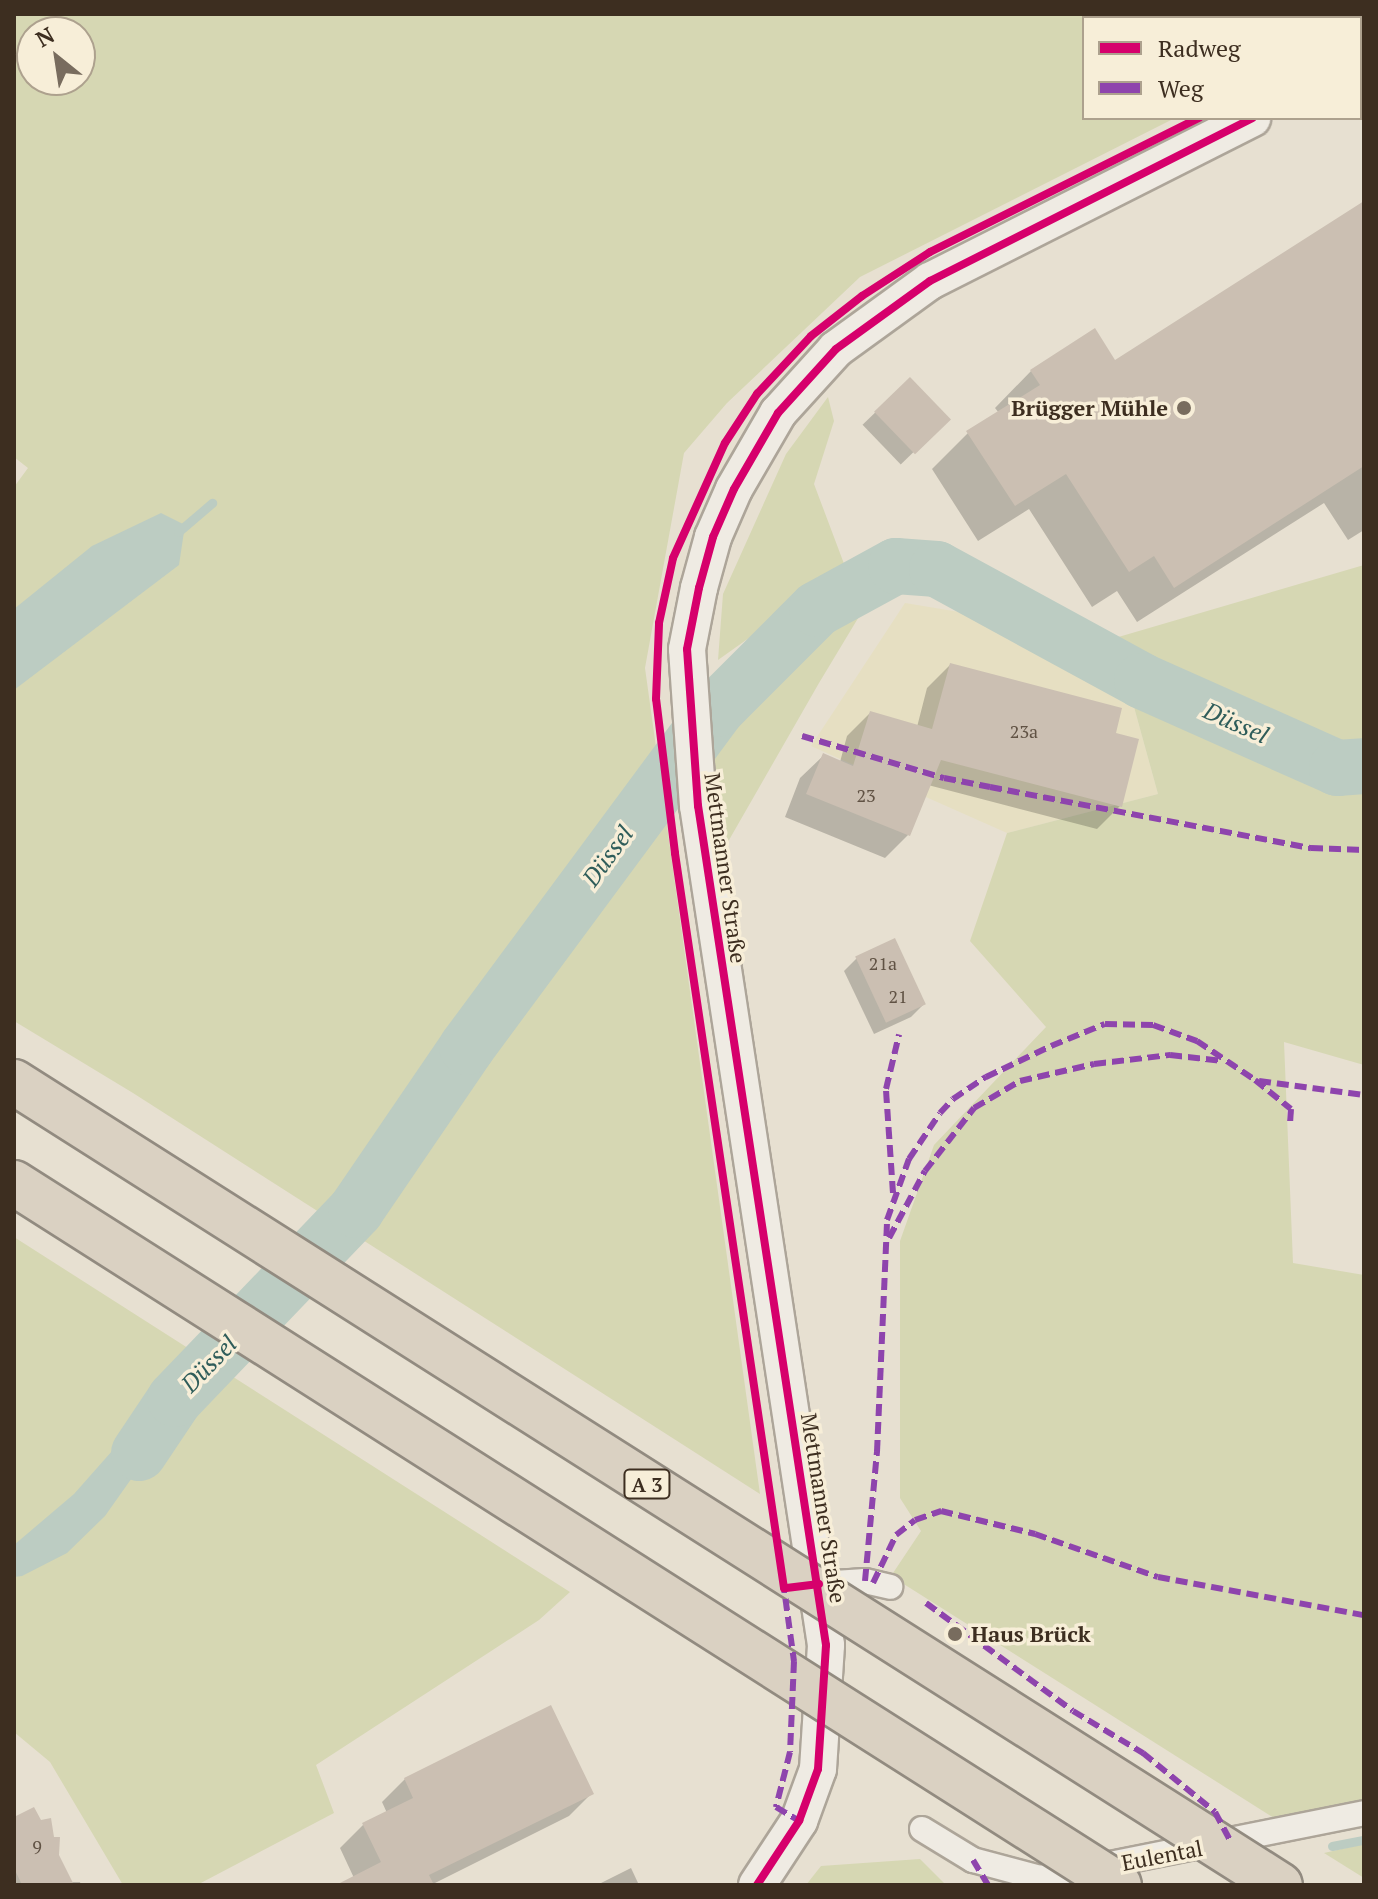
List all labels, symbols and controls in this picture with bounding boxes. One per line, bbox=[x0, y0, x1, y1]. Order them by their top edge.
north arrow bbox=[16, 16, 96, 96]
legend bbox=[1082, 16, 1362, 120]
text: N bbox=[30, 20, 59, 53]
text: Radweg bbox=[1158, 32, 1241, 64]
text: Weg bbox=[1158, 72, 1204, 104]
place label: Brügger Mühle bbox=[1011, 395, 1168, 421]
marker: Brügger Mühle bbox=[1175, 399, 1193, 417]
water label: Düssel bbox=[1199, 696, 1273, 750]
house number: 23a bbox=[1010, 720, 1038, 742]
street label: Mettmanner Straße bbox=[700, 771, 752, 965]
house number: 23 bbox=[856, 784, 876, 806]
water label: Düssel bbox=[577, 820, 639, 892]
house number: 21a bbox=[869, 952, 897, 974]
house number: 21 bbox=[888, 985, 908, 1007]
water label: Düssel bbox=[175, 1330, 243, 1398]
street label: Mettmanner Straße bbox=[796, 1411, 852, 1605]
road number: A 3 bbox=[623, 1468, 671, 1500]
place label: Haus Brück bbox=[971, 1621, 1091, 1647]
marker: Haus Brück bbox=[946, 1625, 964, 1643]
street label: Eulental bbox=[1119, 1834, 1205, 1876]
house number: 9 bbox=[32, 1835, 42, 1857]

